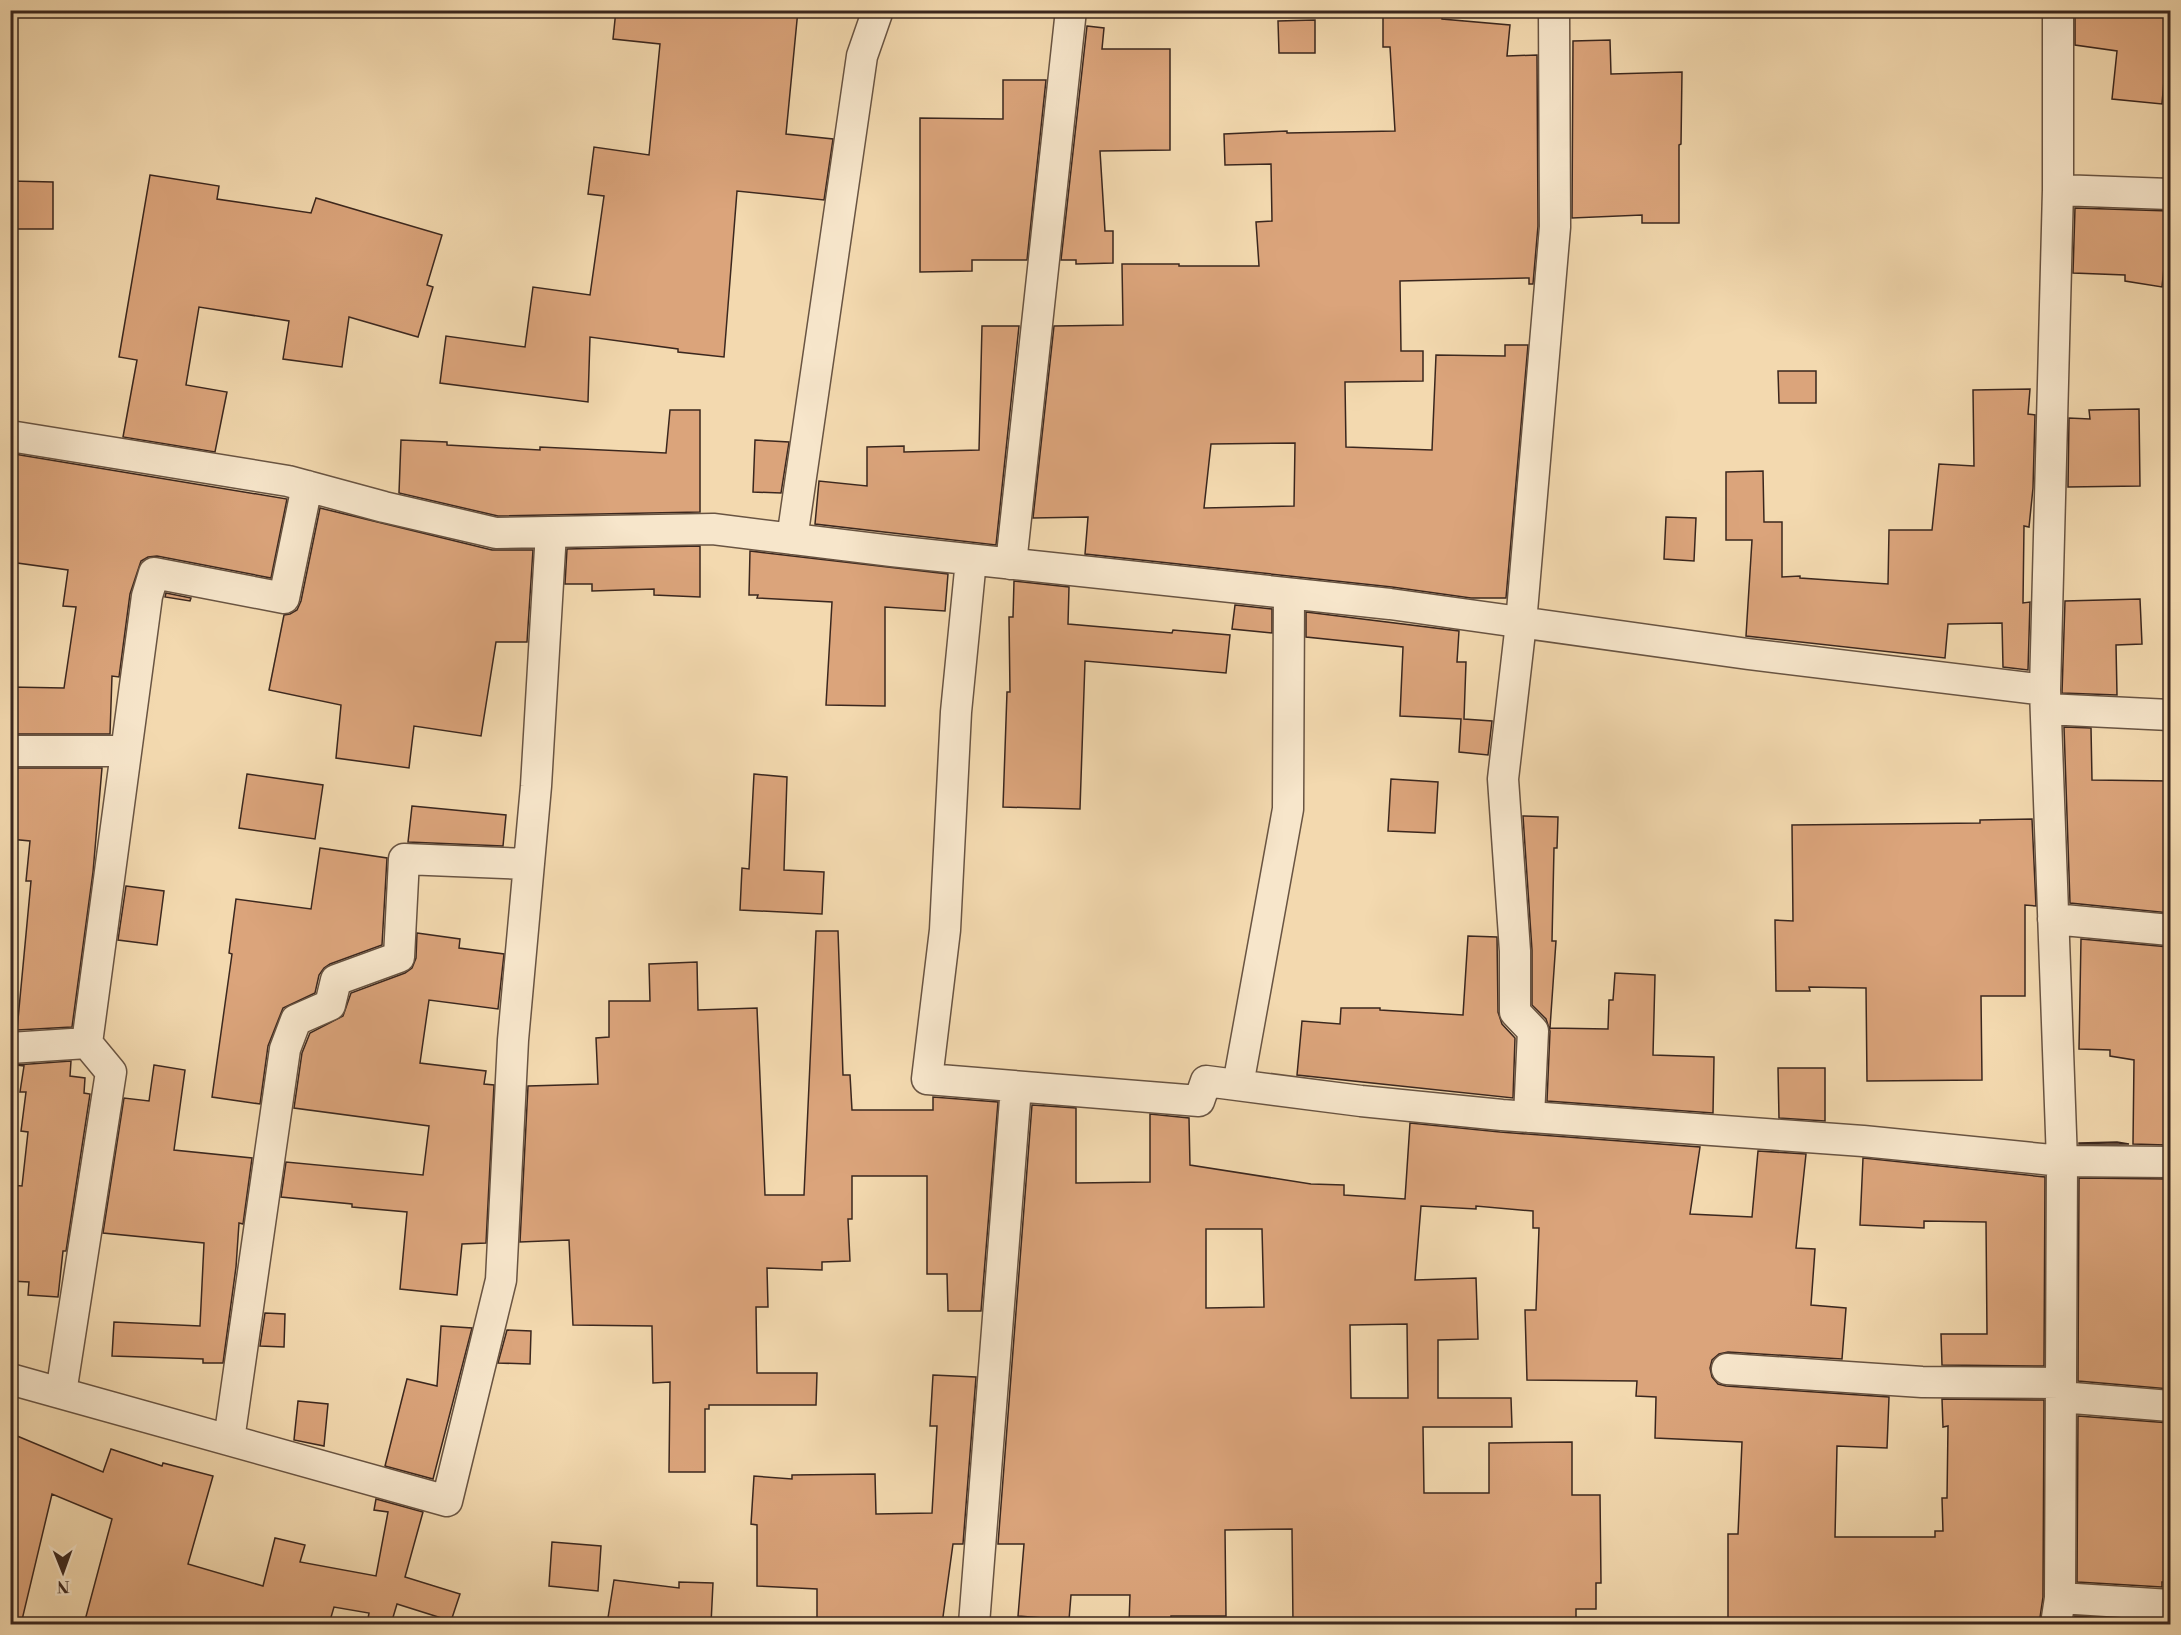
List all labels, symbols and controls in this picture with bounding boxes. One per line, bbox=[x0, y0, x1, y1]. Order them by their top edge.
north arrow bbox=[33, 1542, 93, 1602]
text: N bbox=[56, 1576, 70, 1596]

